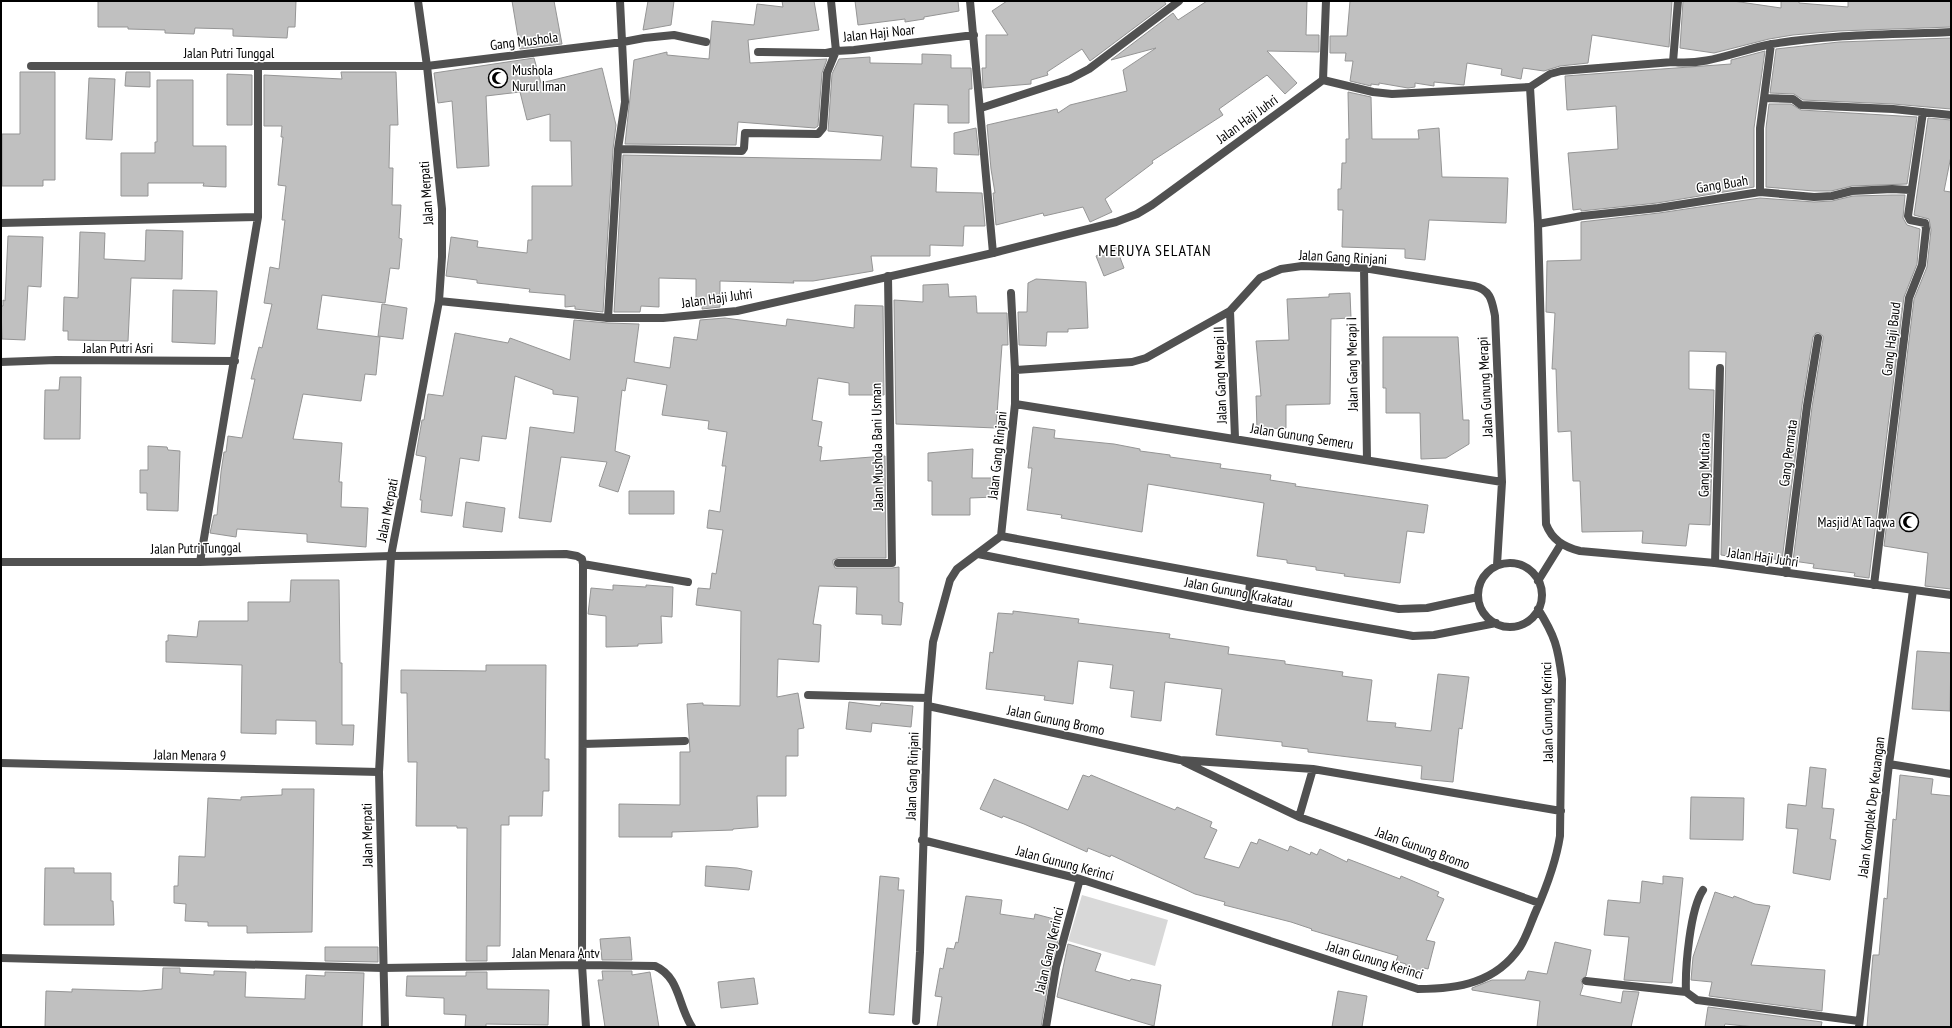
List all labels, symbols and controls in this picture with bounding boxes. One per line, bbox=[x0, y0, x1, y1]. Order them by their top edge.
street label: Jalan Haji Noar bbox=[841, 20, 916, 46]
street label: Gang Mushola bbox=[489, 28, 559, 54]
street label: Jalan Putri Tunggal bbox=[183, 44, 275, 62]
place label: Mushola Nurul Iman bbox=[512, 61, 566, 95]
mosque icon: Mushola Nurul Iman bbox=[487, 67, 509, 89]
street label: Jalan Haji Juhri bbox=[1212, 91, 1281, 148]
street label: Jalan Merpati bbox=[415, 160, 437, 227]
street label: Gang Buah bbox=[1695, 171, 1749, 197]
district label: MERUYA SELATAN bbox=[1098, 240, 1212, 260]
street label: Jalan Gang Rinjani bbox=[1297, 246, 1388, 268]
street label: Jalan Haji Juhri bbox=[679, 284, 754, 312]
street label: Gang Haji Baud bbox=[1878, 301, 1904, 377]
street label: Jalan Gang Merapi I bbox=[1342, 317, 1362, 412]
street label: Jalan Gang Merapi II bbox=[1209, 326, 1231, 425]
street label: Jalan Gunung Merapi bbox=[1473, 336, 1497, 439]
street label: Jalan Putri Asri bbox=[82, 339, 153, 357]
street label: Jalan Mushola Bani Usman bbox=[867, 383, 887, 512]
street label: Jalan Gang Rinjani bbox=[983, 410, 1011, 501]
street label: Gang Permata bbox=[1775, 418, 1801, 488]
street label: Jalan Gunung Semeru bbox=[1248, 419, 1355, 453]
street label: Gang Mutiara bbox=[1694, 433, 1714, 497]
street label: Jalan Merpati bbox=[372, 477, 402, 544]
mosque icon: Masjid At Taqwa bbox=[1898, 511, 1920, 533]
place label: Masjid At Taqwa bbox=[1818, 513, 1895, 531]
street label: Jalan Putri Tunggal bbox=[150, 538, 242, 558]
street label: Jalan Haji Juhri bbox=[1725, 543, 1800, 571]
street label: Jalan Gunung Krakatau bbox=[1182, 572, 1295, 611]
street label: Jalan Gunung Kerinci bbox=[1537, 662, 1557, 763]
street label: Jalan Gunung Bromo bbox=[1005, 701, 1106, 739]
street label: Jalan Gang Rinjani bbox=[901, 732, 923, 821]
street label: Jalan Komplek Dep Keuangan bbox=[1853, 736, 1889, 879]
street label: Jalan Menara 9 bbox=[153, 745, 226, 765]
street label: Jalan Merpati bbox=[357, 803, 377, 868]
street label: Jalan Gunung Bromo bbox=[1372, 822, 1473, 873]
street label: Jalan Gunung Kerinci bbox=[1013, 841, 1116, 885]
street label: Jalan Gang Kerinci bbox=[1030, 905, 1068, 996]
street label: Jalan Gunung Kerinci bbox=[1323, 936, 1426, 983]
street label: Jalan Menara Antv bbox=[511, 944, 600, 962]

